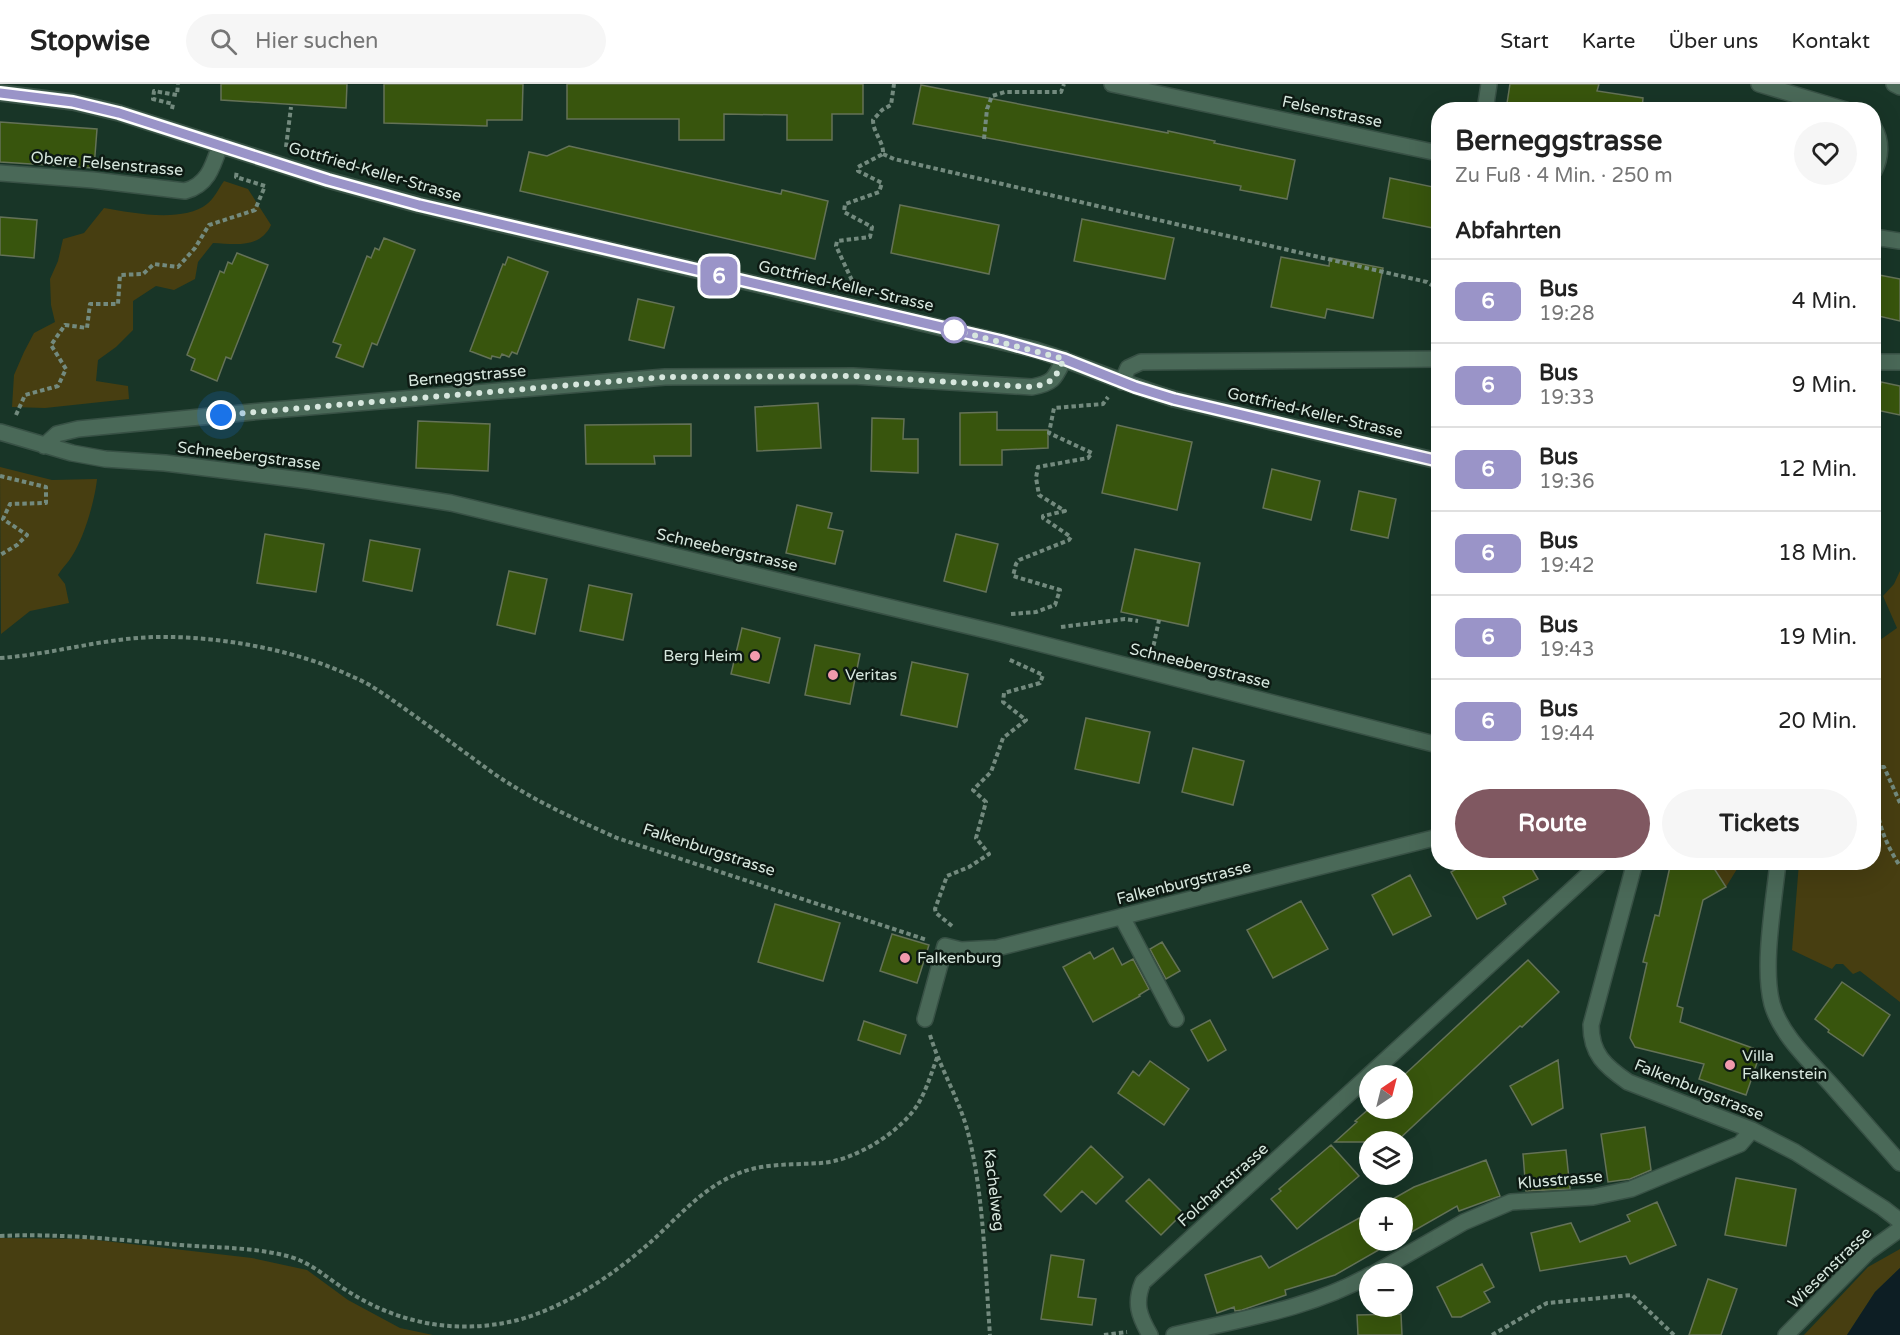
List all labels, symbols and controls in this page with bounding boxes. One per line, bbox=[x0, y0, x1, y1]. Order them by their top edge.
search box bbox=[186, 14, 606, 68]
text: Stopwise bbox=[30, 24, 150, 58]
icon: search bbox=[207, 25, 240, 58]
text: Hier suchen bbox=[255, 28, 378, 54]
text: Start bbox=[1500, 29, 1549, 54]
text: Karte bbox=[1582, 29, 1635, 54]
text: Über uns bbox=[1668, 29, 1758, 54]
text: Kontakt bbox=[1791, 29, 1870, 54]
street label: Felsenstrasse bbox=[1280, 92, 1384, 132]
button: heart bbox=[1794, 122, 1857, 185]
text: Berneggstrasse bbox=[1455, 124, 1662, 158]
street label: Gottfried-Keller-Strasse bbox=[286, 138, 464, 206]
street label: Obere Felsenstrasse bbox=[30, 147, 184, 181]
text: Zu Fuß · 4 Min. · 250 m bbox=[1455, 164, 1673, 188]
text: Abfahrten bbox=[1455, 218, 1561, 244]
line badge: 6 bbox=[700, 256, 738, 296]
street label: Gottfried-Keller-Strasse bbox=[756, 256, 936, 316]
text: 6 bbox=[712, 264, 726, 289]
text: Bus bbox=[1539, 276, 1578, 302]
text: 4 Min. bbox=[1792, 288, 1857, 314]
text: 6 bbox=[1481, 289, 1495, 314]
text: 19:28 bbox=[1539, 302, 1594, 326]
unlabelled marker bbox=[941, 317, 967, 343]
text: Bus bbox=[1539, 360, 1578, 386]
street label: Berneggstrasse bbox=[407, 361, 527, 391]
text: 9 Min. bbox=[1792, 372, 1857, 398]
text: 6 bbox=[1481, 373, 1495, 398]
street label: Gottfried-Keller-Strasse bbox=[1225, 383, 1405, 443]
text: 19:33 bbox=[1539, 386, 1594, 410]
your location bbox=[206, 400, 236, 430]
street label: Schneebergstrasse bbox=[176, 437, 322, 475]
text: Bus bbox=[1539, 444, 1578, 470]
text: 12 Min. bbox=[1778, 456, 1857, 482]
text: 6 bbox=[1481, 457, 1495, 482]
text: 19:36 bbox=[1539, 470, 1594, 494]
street label: Schneebergstrasse bbox=[654, 524, 800, 576]
text: Bus bbox=[1539, 528, 1578, 554]
text: 18 Min. bbox=[1778, 540, 1857, 566]
text: 6 bbox=[1481, 541, 1495, 566]
text: 19:42 bbox=[1539, 554, 1594, 578]
text: Bus bbox=[1539, 612, 1578, 638]
text: 19 Min. bbox=[1778, 624, 1857, 650]
text: 6 bbox=[1481, 625, 1495, 650]
text: 19:43 bbox=[1539, 638, 1594, 662]
street label: Schneebergstrasse bbox=[1128, 639, 1272, 693]
place label: Berg Heim bbox=[663, 646, 743, 666]
marker: Berg Heim bbox=[748, 649, 762, 663]
place label: Veritas bbox=[845, 665, 897, 685]
marker: Veritas bbox=[826, 668, 840, 682]
text: Bus bbox=[1539, 696, 1578, 722]
text: 20 Min. bbox=[1778, 708, 1857, 734]
text: 6 bbox=[1481, 709, 1495, 734]
text: 19:44 bbox=[1539, 722, 1594, 746]
button: Route bbox=[1455, 789, 1650, 858]
button: Tickets bbox=[1662, 789, 1857, 858]
street label: Falkenburgstrasse bbox=[640, 819, 778, 881]
street label: Falkenburgstrasse bbox=[1115, 857, 1253, 909]
place label: Falkenburg bbox=[917, 948, 1002, 968]
marker: Falkenburg bbox=[898, 951, 912, 965]
place label: Villa Falkenstein bbox=[1742, 1046, 1827, 1084]
street label: Falkenburgstrasse bbox=[1631, 1055, 1767, 1125]
marker: Villa Falkenstein bbox=[1723, 1058, 1737, 1072]
north arrow bbox=[1359, 1065, 1413, 1119]
map controls bbox=[1359, 1065, 1413, 1317]
button: layers bbox=[1359, 1131, 1413, 1185]
street label: Folchartstrasse bbox=[1173, 1139, 1273, 1231]
street label: Kachelweg bbox=[979, 1148, 1009, 1232]
street label: Klusstrasse bbox=[1517, 1166, 1603, 1194]
button: + bbox=[1359, 1197, 1413, 1251]
street label: Wiesenstrasse bbox=[1784, 1223, 1876, 1313]
button: − bbox=[1359, 1263, 1413, 1317]

